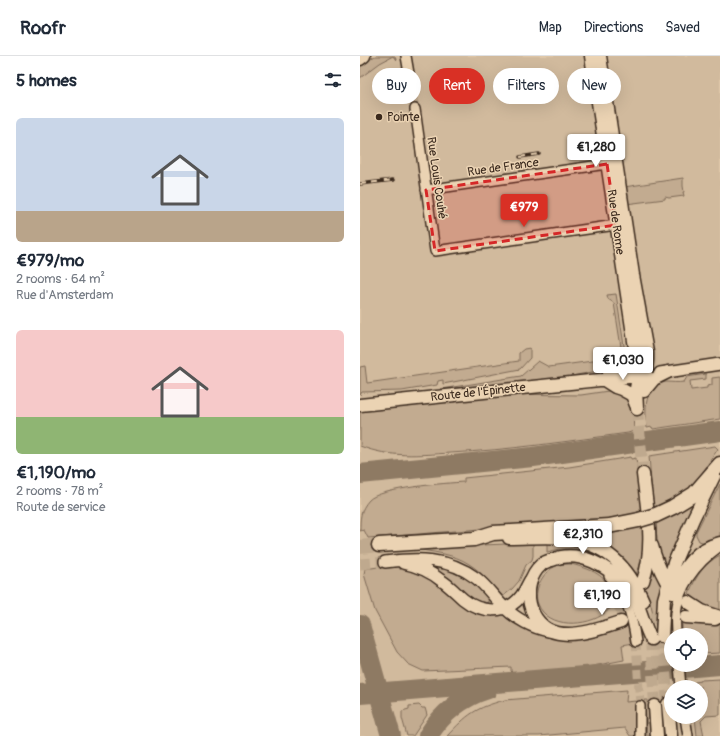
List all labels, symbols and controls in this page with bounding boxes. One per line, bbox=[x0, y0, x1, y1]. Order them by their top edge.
text: Roofr bbox=[20, 16, 66, 40]
text: Map bbox=[539, 19, 562, 36]
text: Directions bbox=[584, 19, 643, 36]
text: Saved bbox=[665, 19, 700, 36]
chip: Buy bbox=[372, 68, 421, 104]
chip: Rent bbox=[429, 68, 485, 104]
chip: Filters bbox=[493, 68, 559, 104]
chip: New bbox=[567, 68, 621, 104]
icon: filters bbox=[322, 69, 344, 91]
text: 5 homes bbox=[16, 70, 77, 91]
place label: Pointe bbox=[387, 110, 420, 125]
marker: Pointe bbox=[374, 112, 384, 122]
pin: €1,280 bbox=[563, 134, 629, 168]
street label: Rue Louis Couhé bbox=[423, 136, 450, 220]
text: €1,280 bbox=[576, 139, 616, 155]
icon: home bbox=[144, 144, 216, 216]
street label: Rue de France bbox=[467, 155, 540, 180]
street label: Rue de Rome bbox=[604, 189, 628, 256]
pin: €979 bbox=[500, 194, 548, 228]
text: €979 bbox=[510, 199, 538, 215]
text: €979/mo bbox=[16, 250, 84, 271]
text: 2 rooms · 64 m² bbox=[16, 271, 105, 287]
text: Rue d'Amsterdam bbox=[16, 287, 114, 303]
pin: €1,030 bbox=[590, 347, 656, 381]
text: €1,030 bbox=[602, 352, 644, 368]
icon: home bbox=[144, 356, 216, 428]
street label: Route de l'Épinette bbox=[430, 379, 526, 405]
text: €1,190/mo bbox=[16, 462, 96, 483]
text: 2 rooms · 78 m² bbox=[16, 483, 103, 499]
text: Route de service bbox=[16, 499, 105, 515]
pin: €2,310 bbox=[550, 521, 616, 555]
text: €2,310 bbox=[563, 526, 603, 542]
pin: €1,190 bbox=[569, 582, 635, 616]
text: €1,190 bbox=[583, 587, 621, 603]
map controls bbox=[664, 628, 708, 724]
button: locate bbox=[664, 628, 708, 672]
button: layers bbox=[664, 680, 708, 724]

